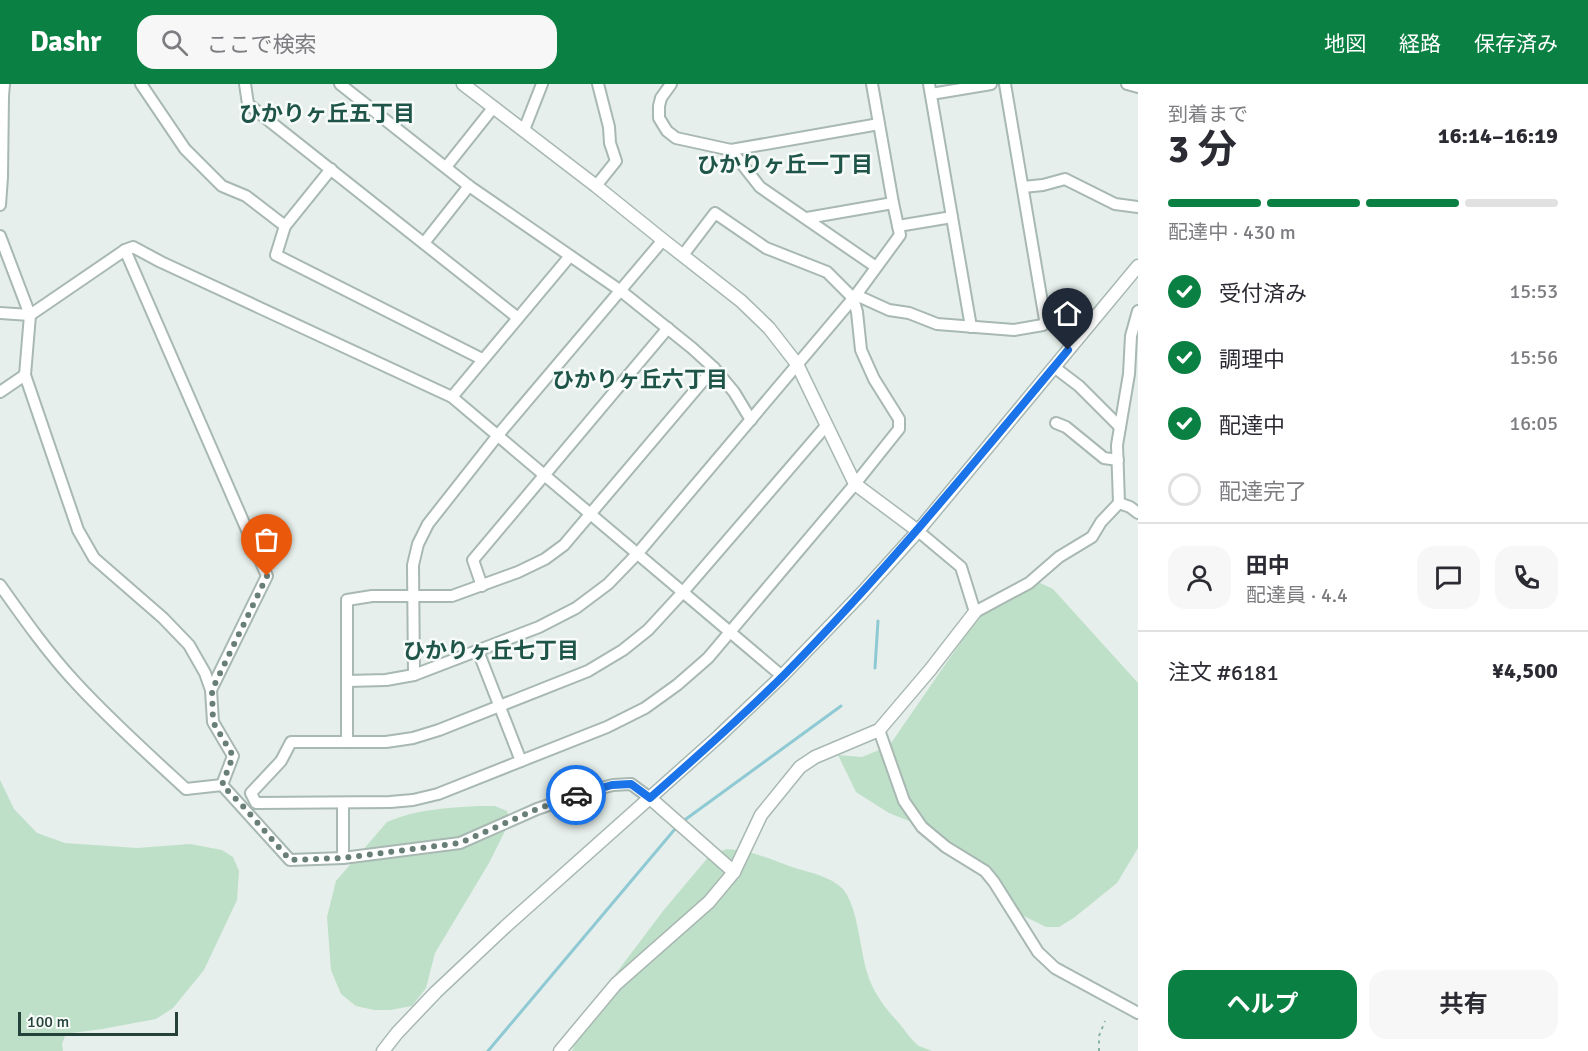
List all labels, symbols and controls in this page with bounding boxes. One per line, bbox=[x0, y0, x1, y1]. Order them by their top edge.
search box bbox=[137, 15, 557, 69]
text: Dashr bbox=[30, 25, 101, 59]
icon: search bbox=[158, 26, 191, 59]
text: ここで検索 bbox=[206, 31, 316, 58]
text: 地図 bbox=[1324, 31, 1366, 57]
text: 経路 bbox=[1399, 31, 1441, 57]
text: 保存済み bbox=[1474, 31, 1558, 57]
district label: ひかりヶ丘五丁目 bbox=[239, 100, 415, 127]
text: 到着まで bbox=[1168, 102, 1248, 127]
text: 16:14–16:19 bbox=[1438, 122, 1558, 149]
text: 3 分 bbox=[1168, 125, 1237, 173]
district label: ひかりヶ丘一丁目 bbox=[697, 151, 873, 178]
text: 配達中 · 430 m bbox=[1168, 220, 1296, 245]
icon: check bbox=[1168, 275, 1201, 308]
text: 15:53 bbox=[1509, 279, 1558, 304]
text: 受付済み bbox=[1219, 280, 1307, 307]
pin bbox=[1042, 288, 1093, 350]
icon: home bbox=[1051, 297, 1084, 330]
icon: check bbox=[1168, 341, 1201, 374]
text: 15:56 bbox=[1509, 345, 1558, 370]
text: 調理中 bbox=[1219, 346, 1285, 373]
district label: ひかりヶ丘六丁目 bbox=[552, 366, 728, 393]
icon: check bbox=[1168, 407, 1201, 440]
text: 16:05 bbox=[1509, 411, 1558, 436]
text: 配達中 bbox=[1219, 412, 1285, 439]
text: 配達完了 bbox=[1219, 478, 1307, 505]
pin bbox=[241, 514, 292, 576]
icon: bag bbox=[250, 523, 283, 556]
button: person bbox=[1168, 546, 1231, 609]
button: chat bbox=[1417, 546, 1480, 609]
button: phone bbox=[1495, 546, 1558, 609]
text: 田中 bbox=[1246, 552, 1290, 579]
text: 配達員 · 4.4 bbox=[1246, 583, 1348, 608]
district label: ひかりヶ丘七丁目 bbox=[403, 637, 579, 664]
text: ¥4,500 bbox=[1492, 657, 1558, 684]
text: 注文 #6181 bbox=[1168, 659, 1279, 686]
courier bbox=[546, 765, 606, 825]
icon: car bbox=[560, 779, 593, 812]
button: ヘルプ bbox=[1168, 970, 1357, 1039]
button: 共有 bbox=[1369, 970, 1558, 1039]
scale bar bbox=[18, 1009, 178, 1036]
text: 100 m bbox=[27, 1012, 69, 1032]

